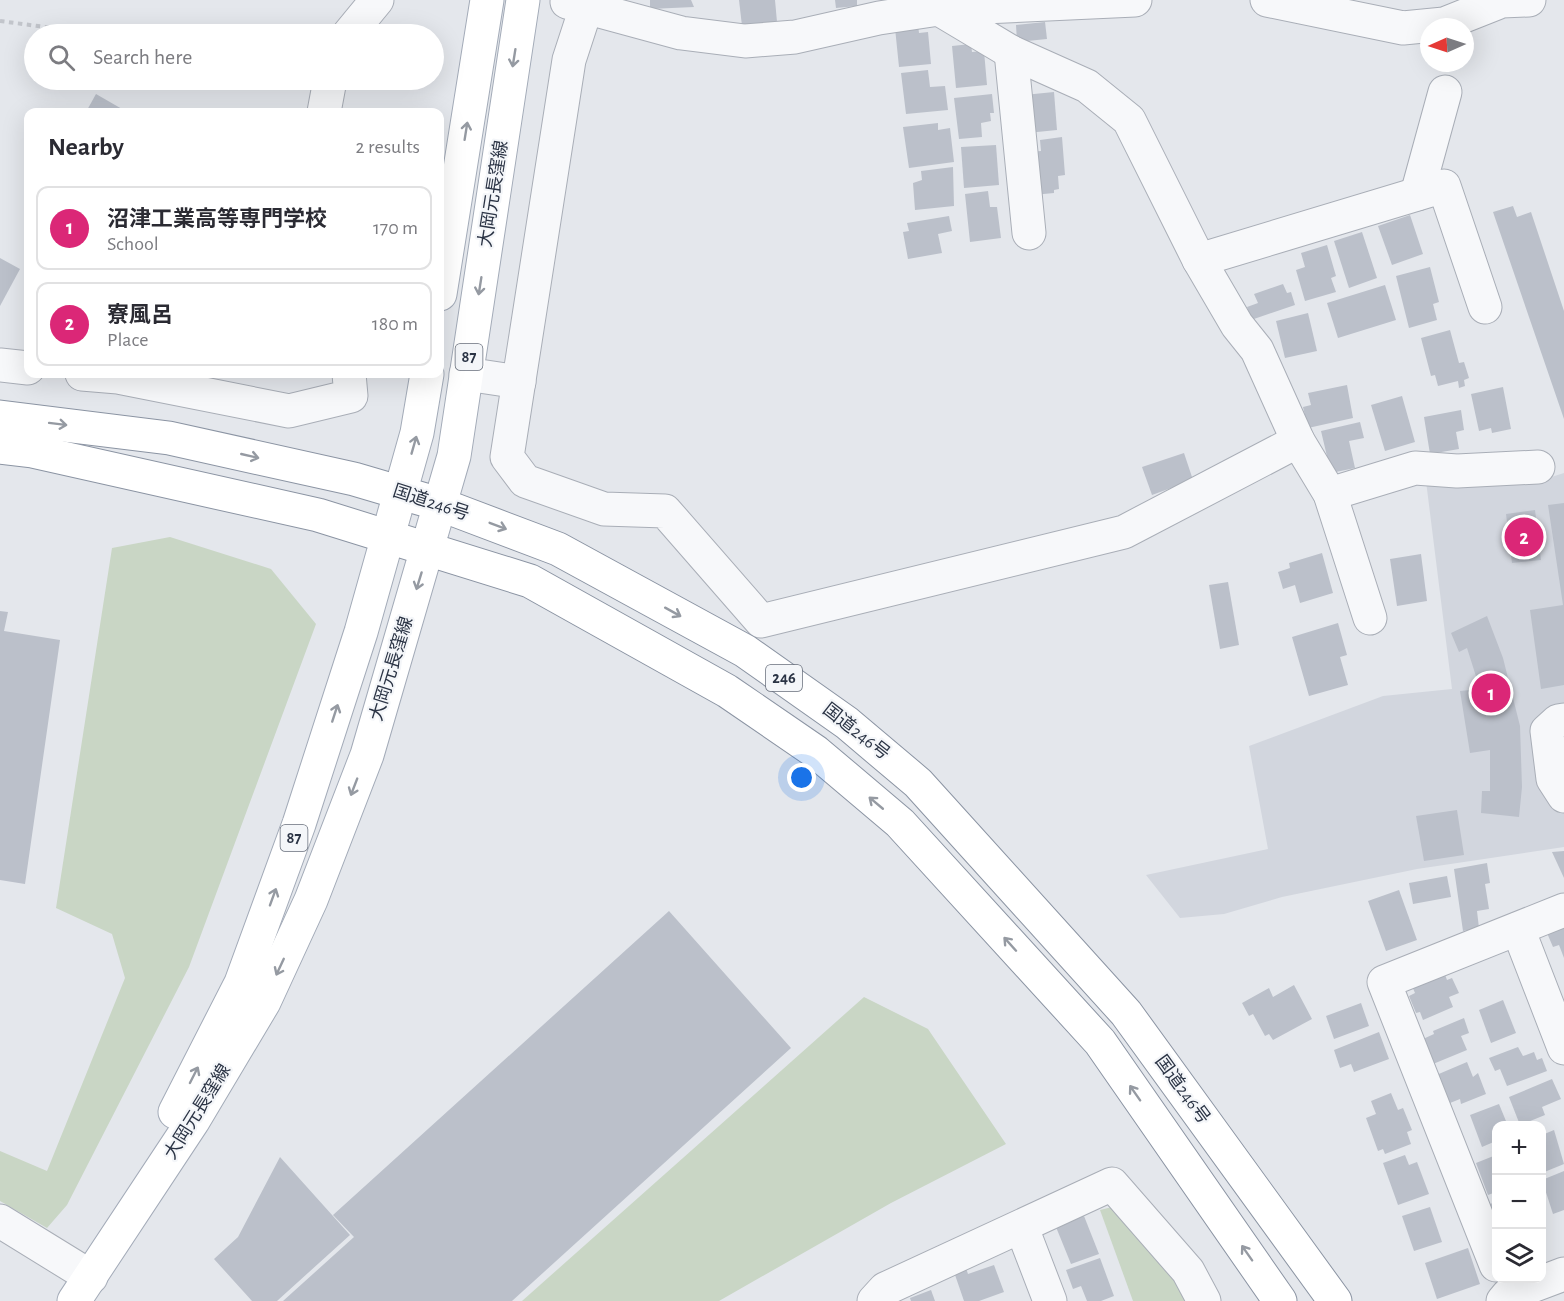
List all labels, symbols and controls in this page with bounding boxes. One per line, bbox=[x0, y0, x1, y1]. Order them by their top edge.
north arrow bbox=[1420, 18, 1474, 72]
search box bbox=[24, 24, 444, 90]
icon: search bbox=[45, 41, 78, 74]
text: Search here bbox=[93, 46, 192, 68]
one-way arrow bbox=[509, 47, 520, 67]
one-way arrow bbox=[460, 122, 471, 141]
text: Nearby bbox=[48, 134, 124, 160]
text: 2 results bbox=[356, 137, 420, 157]
street label: 大岡元長窪線 bbox=[475, 139, 511, 249]
text: 沼津工業高等専門学校 bbox=[107, 208, 327, 230]
text: 1 bbox=[66, 218, 73, 238]
text: 170 m bbox=[373, 218, 418, 238]
text: School bbox=[107, 234, 159, 254]
one-way arrow bbox=[474, 276, 485, 296]
text: 寮風呂 bbox=[107, 304, 173, 326]
text: 2 bbox=[65, 314, 74, 334]
text: 180 m bbox=[372, 314, 418, 334]
text: Place bbox=[107, 330, 148, 350]
road number: 87 bbox=[456, 344, 482, 370]
one-way arrow bbox=[48, 419, 68, 430]
one-way arrow bbox=[409, 436, 420, 455]
one-way arrow bbox=[240, 451, 260, 462]
street label: 国道246号 bbox=[391, 480, 472, 524]
pin: 2 bbox=[1504, 514, 1544, 560]
one-way arrow bbox=[488, 521, 507, 532]
one-way arrow bbox=[413, 571, 424, 590]
one-way arrow bbox=[664, 606, 681, 618]
street label: 大岡元長窪線 bbox=[366, 614, 416, 723]
road number: 246 bbox=[766, 665, 802, 691]
pin: 1 bbox=[1472, 670, 1510, 716]
street label: 国道246号 bbox=[819, 699, 894, 764]
one-way arrow bbox=[331, 704, 342, 723]
your location bbox=[787, 763, 816, 792]
one-way arrow bbox=[348, 777, 359, 796]
one-way arrow bbox=[869, 796, 884, 810]
road number: 87 bbox=[280, 825, 308, 851]
one-way arrow bbox=[268, 888, 279, 907]
one-way arrow bbox=[1003, 937, 1017, 952]
one-way arrow bbox=[274, 958, 286, 976]
street label: 国道246号 bbox=[1151, 1051, 1214, 1127]
street label: 大岡元長窪線 bbox=[160, 1060, 234, 1163]
one-way arrow bbox=[189, 1067, 200, 1085]
one-way arrow bbox=[1129, 1085, 1141, 1102]
map controls bbox=[1492, 1121, 1546, 1283]
button: + bbox=[1492, 1121, 1546, 1175]
button: − bbox=[1492, 1175, 1546, 1229]
button: layers bbox=[1492, 1229, 1546, 1283]
one-way arrow bbox=[1241, 1245, 1253, 1262]

